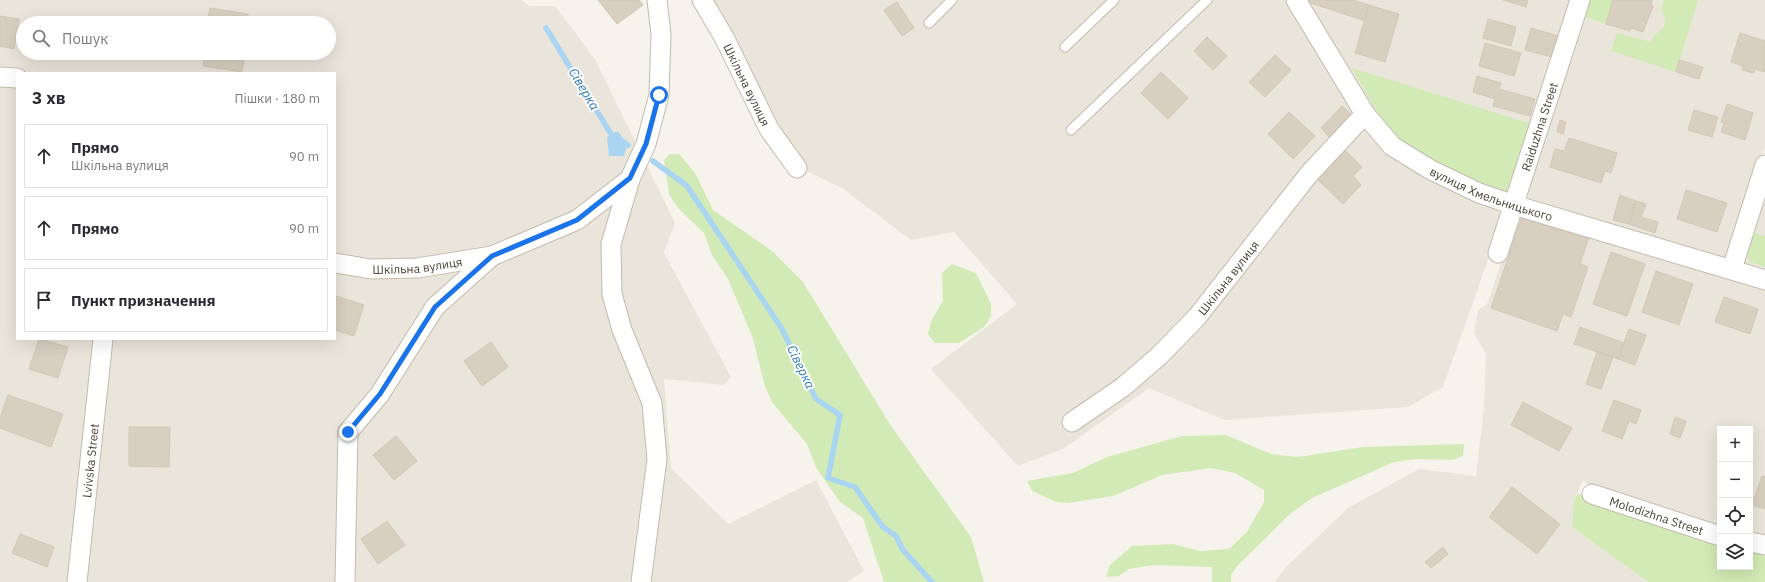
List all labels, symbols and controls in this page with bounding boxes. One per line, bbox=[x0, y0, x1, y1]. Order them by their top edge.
search box bbox=[16, 16, 336, 60]
icon: search bbox=[30, 27, 52, 49]
text: Пошук bbox=[62, 29, 109, 48]
street label: Шкільна вулиця bbox=[721, 41, 774, 128]
water label: Сіверка bbox=[565, 65, 603, 113]
street label: Raiduzhna Street bbox=[1518, 80, 1560, 173]
route start bbox=[650, 86, 668, 104]
text: 3 хв bbox=[32, 87, 66, 109]
text: Пішки · 180 m bbox=[234, 90, 320, 107]
text: Прямо bbox=[71, 138, 119, 157]
icon: ahead bbox=[33, 145, 55, 167]
text: 90 m bbox=[289, 148, 319, 165]
text: Шкільна вулиця bbox=[71, 157, 169, 174]
street label: вулиця Хмельницького bbox=[1428, 163, 1555, 224]
icon: ahead bbox=[33, 217, 55, 239]
text: Прямо bbox=[71, 219, 119, 238]
text: 90 m bbox=[289, 220, 319, 237]
street label: Шкільна вулиця bbox=[1194, 237, 1262, 318]
street label: Шкільна вулиця bbox=[372, 253, 463, 276]
icon: arrive bbox=[33, 289, 55, 311]
text: Пункт призначення bbox=[71, 291, 216, 310]
water label: Сіверка bbox=[783, 342, 819, 392]
street label: Lvivska Street bbox=[79, 423, 101, 499]
route end bbox=[339, 423, 357, 441]
map controls bbox=[1717, 426, 1753, 570]
button: + bbox=[1717, 426, 1753, 462]
button: − bbox=[1717, 462, 1753, 498]
street label: Molodizhna Street bbox=[1608, 493, 1705, 538]
button: locate bbox=[1717, 498, 1753, 534]
button: layers bbox=[1717, 534, 1753, 570]

